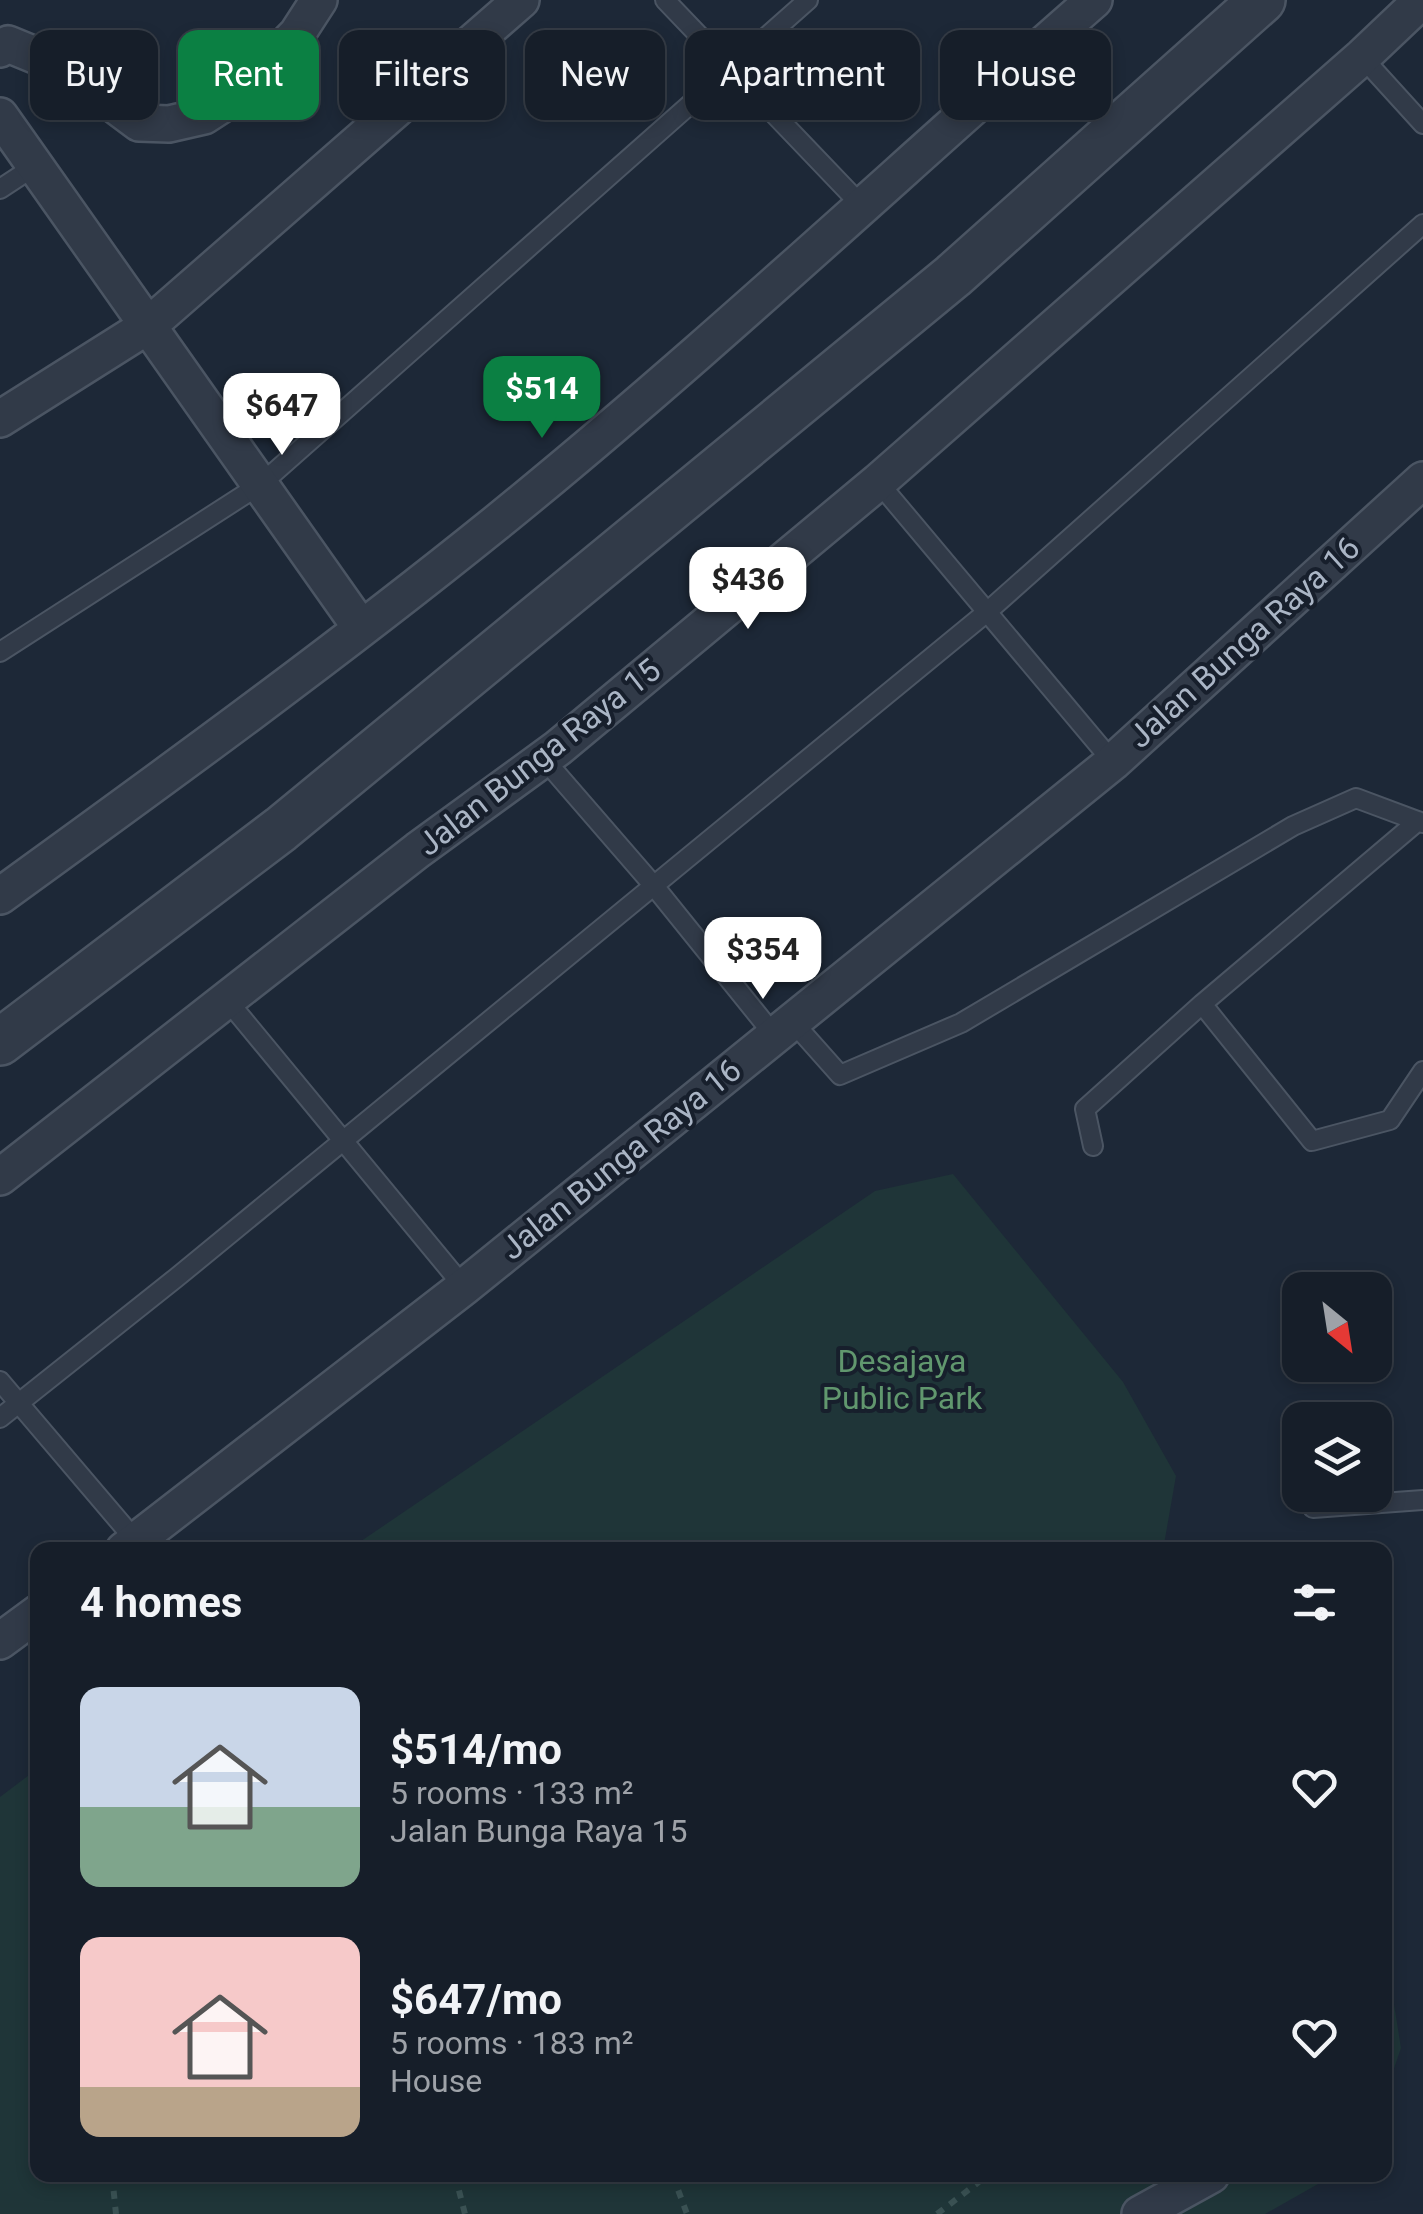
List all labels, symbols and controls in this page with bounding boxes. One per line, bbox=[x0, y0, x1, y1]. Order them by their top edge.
chip: Buy bbox=[30, 30, 158, 120]
chip: Rent bbox=[178, 30, 319, 120]
chip: Filters bbox=[339, 30, 505, 120]
chip: New bbox=[525, 30, 665, 120]
chip: Apartment bbox=[685, 30, 920, 120]
chip: House bbox=[940, 30, 1111, 120]
pin: $514 bbox=[483, 356, 601, 441]
text: $514 bbox=[505, 369, 579, 407]
pin: $647 bbox=[223, 373, 341, 458]
text: $647 bbox=[245, 386, 319, 424]
street label: Jalan Bunga Raya 16 bbox=[1121, 528, 1367, 756]
pin: $436 bbox=[689, 547, 807, 632]
text: $436 bbox=[711, 560, 785, 598]
street label: Jalan Bunga Raya 15 bbox=[410, 650, 668, 864]
pin: $354 bbox=[704, 917, 822, 1002]
text: $354 bbox=[726, 930, 800, 968]
street label: Jalan Bunga Raya 16 bbox=[493, 1051, 749, 1267]
north arrow bbox=[1282, 1272, 1392, 1382]
map controls bbox=[1282, 1272, 1392, 1512]
park label: Desajaya Public Park bbox=[822, 1342, 983, 1417]
button: layers bbox=[1282, 1402, 1392, 1512]
icon: filters bbox=[1287, 1575, 1342, 1630]
text: 4 homes bbox=[80, 1578, 242, 1627]
text: $514/mo bbox=[390, 1725, 562, 1774]
icon: home bbox=[160, 1727, 280, 1847]
icon: heart bbox=[1287, 1760, 1342, 1815]
text: 5 rooms · 133 m² bbox=[390, 1774, 633, 1812]
text: Jalan Bunga Raya 15 bbox=[390, 1812, 688, 1850]
text: $647/mo bbox=[390, 1975, 562, 2024]
icon: home bbox=[160, 1977, 280, 2097]
icon: heart bbox=[1287, 2010, 1342, 2065]
text: 5 rooms · 183 m² bbox=[390, 2024, 633, 2062]
text: House bbox=[390, 2062, 482, 2100]

